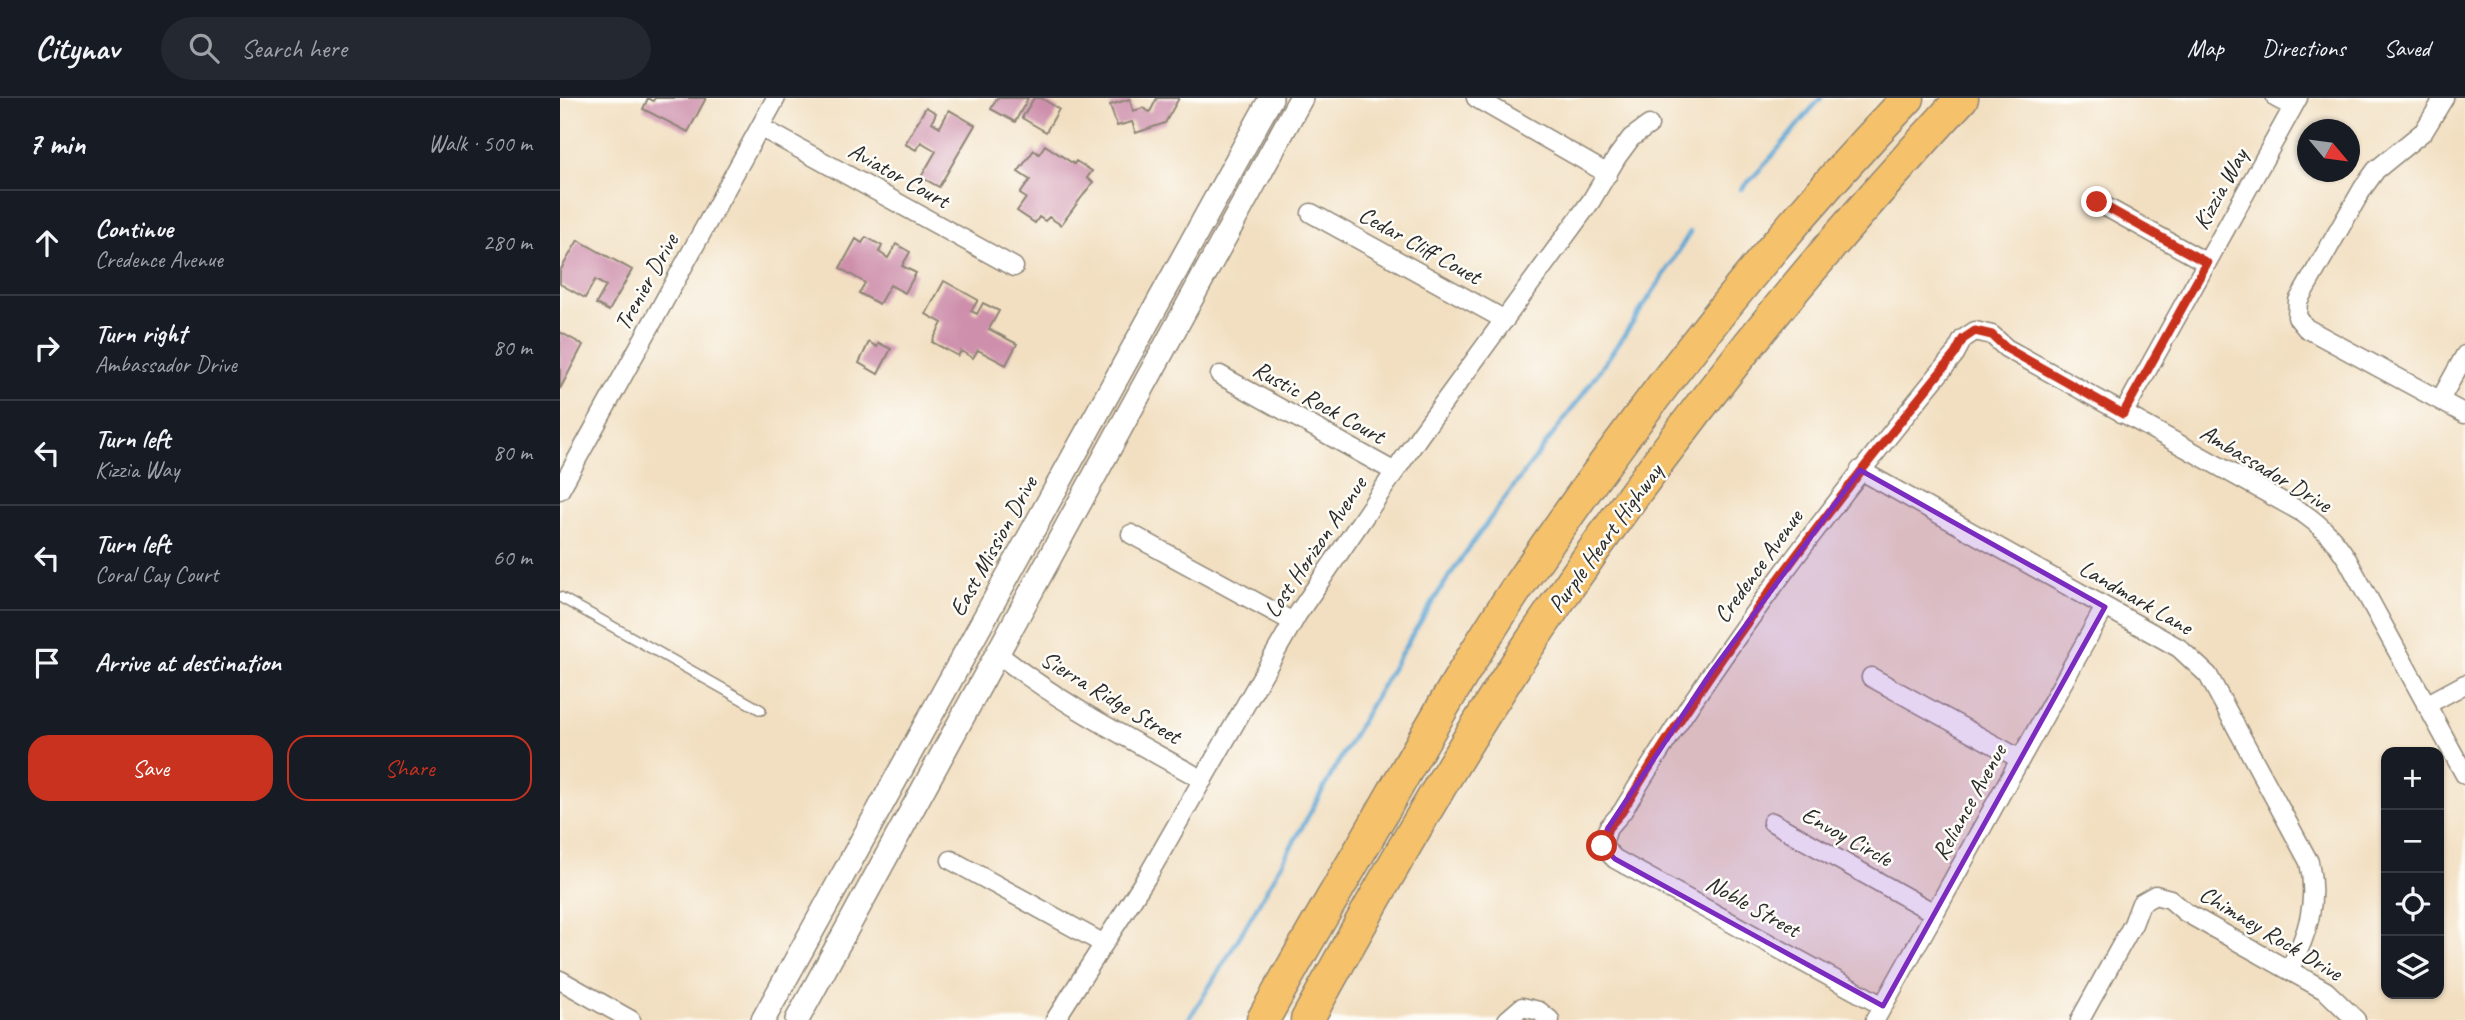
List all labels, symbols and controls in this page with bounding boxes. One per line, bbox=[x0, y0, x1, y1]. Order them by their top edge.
search box bbox=[161, 17, 651, 80]
text: Citynav bbox=[35, 27, 119, 69]
icon: search bbox=[185, 29, 223, 67]
text: Search here bbox=[241, 32, 347, 65]
text: Map bbox=[2187, 33, 2224, 63]
text: Directions bbox=[2262, 33, 2345, 63]
text: Saved bbox=[2383, 33, 2430, 63]
north arrow bbox=[2297, 119, 2360, 182]
text: 7 min bbox=[28, 125, 85, 163]
text: Walk · 500 m bbox=[428, 129, 532, 158]
street label: Aviator Court bbox=[843, 135, 956, 216]
street label: Kizzia Way bbox=[2186, 142, 2255, 235]
route end bbox=[2081, 186, 2112, 217]
street label: Cedar Cliff Couet bbox=[1354, 199, 1488, 292]
text: Continue bbox=[95, 212, 173, 245]
icon: ahead bbox=[28, 224, 66, 262]
street label: Trenier Drive bbox=[607, 226, 686, 336]
text: 280 m bbox=[483, 228, 532, 257]
text: Credence Avenue bbox=[95, 245, 223, 274]
text: Turn right bbox=[95, 317, 186, 350]
icon: right bbox=[28, 329, 66, 367]
text: 80 m bbox=[493, 333, 532, 362]
text: Ambassador Drive bbox=[95, 350, 237, 379]
street label: Rustic Rock Court bbox=[1248, 353, 1392, 452]
street label: Ambassador Drive bbox=[2195, 417, 2339, 520]
text: Turn left bbox=[95, 422, 170, 455]
icon: left bbox=[28, 434, 66, 472]
text: 80 m bbox=[493, 438, 532, 467]
text: Kizzia Way bbox=[95, 455, 179, 484]
street label: Purple Heart Highway bbox=[1541, 456, 1670, 618]
street label: East Mission Drive bbox=[942, 469, 1045, 621]
street label: Lost Horizon Avenue bbox=[1257, 469, 1374, 623]
street label: Credence Avenue bbox=[1707, 502, 1811, 629]
text: Turn left bbox=[95, 527, 170, 560]
icon: left bbox=[28, 539, 66, 577]
text: 60 m bbox=[493, 543, 532, 572]
street label: Landmark Lane bbox=[2074, 553, 2200, 643]
text: Coral Cay Court bbox=[95, 560, 218, 589]
street label: Sierra Ridge Street bbox=[1036, 643, 1188, 752]
icon: arrive bbox=[28, 644, 66, 682]
text: Arrive at destination bbox=[95, 646, 281, 679]
button: Save bbox=[28, 735, 273, 801]
button: Share bbox=[287, 735, 532, 801]
street label: Reliance Avenue bbox=[1925, 737, 2014, 865]
map controls bbox=[2381, 747, 2444, 999]
button: + bbox=[2381, 747, 2444, 810]
street label: Envoy Circle bbox=[1797, 799, 1899, 874]
button: − bbox=[2381, 810, 2444, 873]
route start bbox=[1586, 830, 1617, 861]
street label: Noble Street bbox=[1701, 868, 1807, 945]
button: locate bbox=[2381, 873, 2444, 936]
street label: Chimney Rock Drive bbox=[2194, 879, 2350, 989]
button: layers bbox=[2381, 936, 2444, 999]

